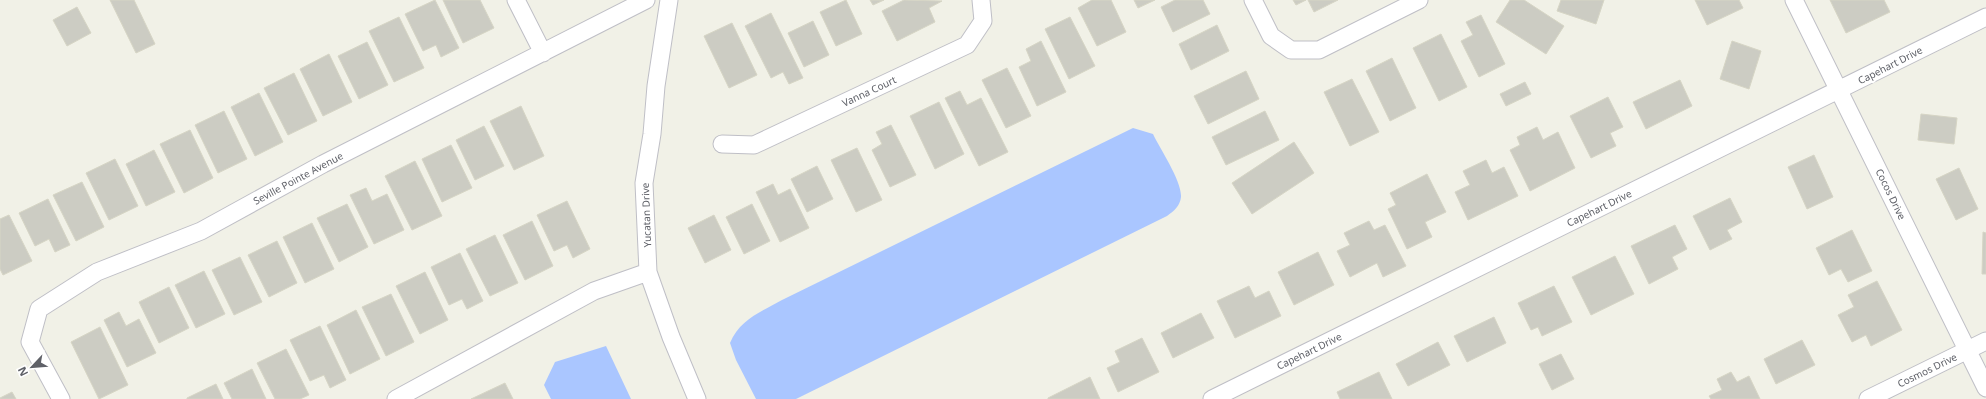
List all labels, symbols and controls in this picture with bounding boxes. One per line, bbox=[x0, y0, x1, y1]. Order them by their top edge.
street label: Capehart Drive bbox=[1855, 43, 1925, 87]
street label: Vanna Court bbox=[840, 72, 899, 110]
street label: Seville Pointe Avenue bbox=[251, 148, 346, 208]
street label: Cocos Drive bbox=[1873, 166, 1910, 222]
street label: Yucatan Drive bbox=[638, 182, 654, 248]
street label: Capehart Drive bbox=[1564, 186, 1634, 230]
street label: Capehart Drive bbox=[1274, 329, 1344, 373]
north arrow bbox=[12, 347, 52, 387]
street label: Cosmos Drive bbox=[1895, 349, 1959, 390]
text: N bbox=[14, 364, 31, 379]

